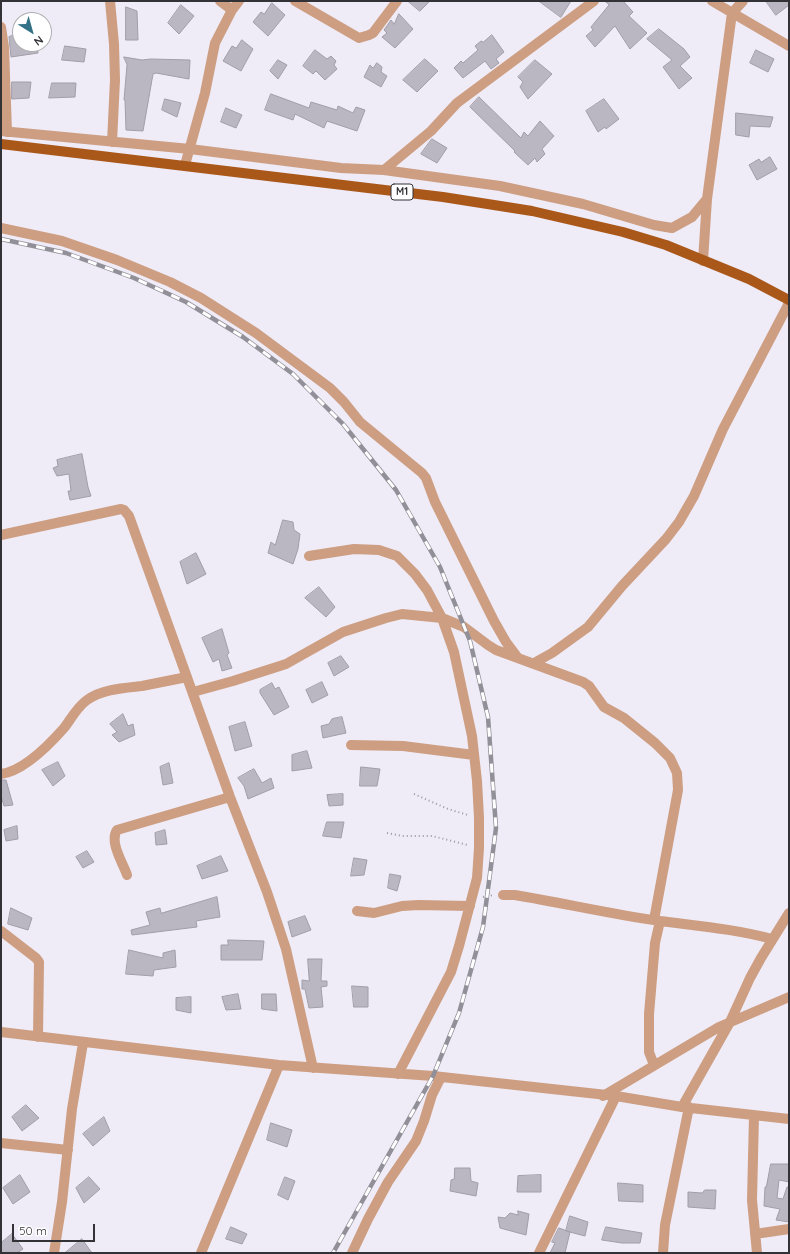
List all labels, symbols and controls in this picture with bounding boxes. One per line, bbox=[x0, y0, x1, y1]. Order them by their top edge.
north arrow bbox=[12, 12, 52, 52]
text: N bbox=[31, 33, 46, 49]
road number: M1 bbox=[391, 184, 413, 200]
scale bar bbox=[14, 1216, 97, 1242]
text: 50 m bbox=[19, 1223, 47, 1238]

